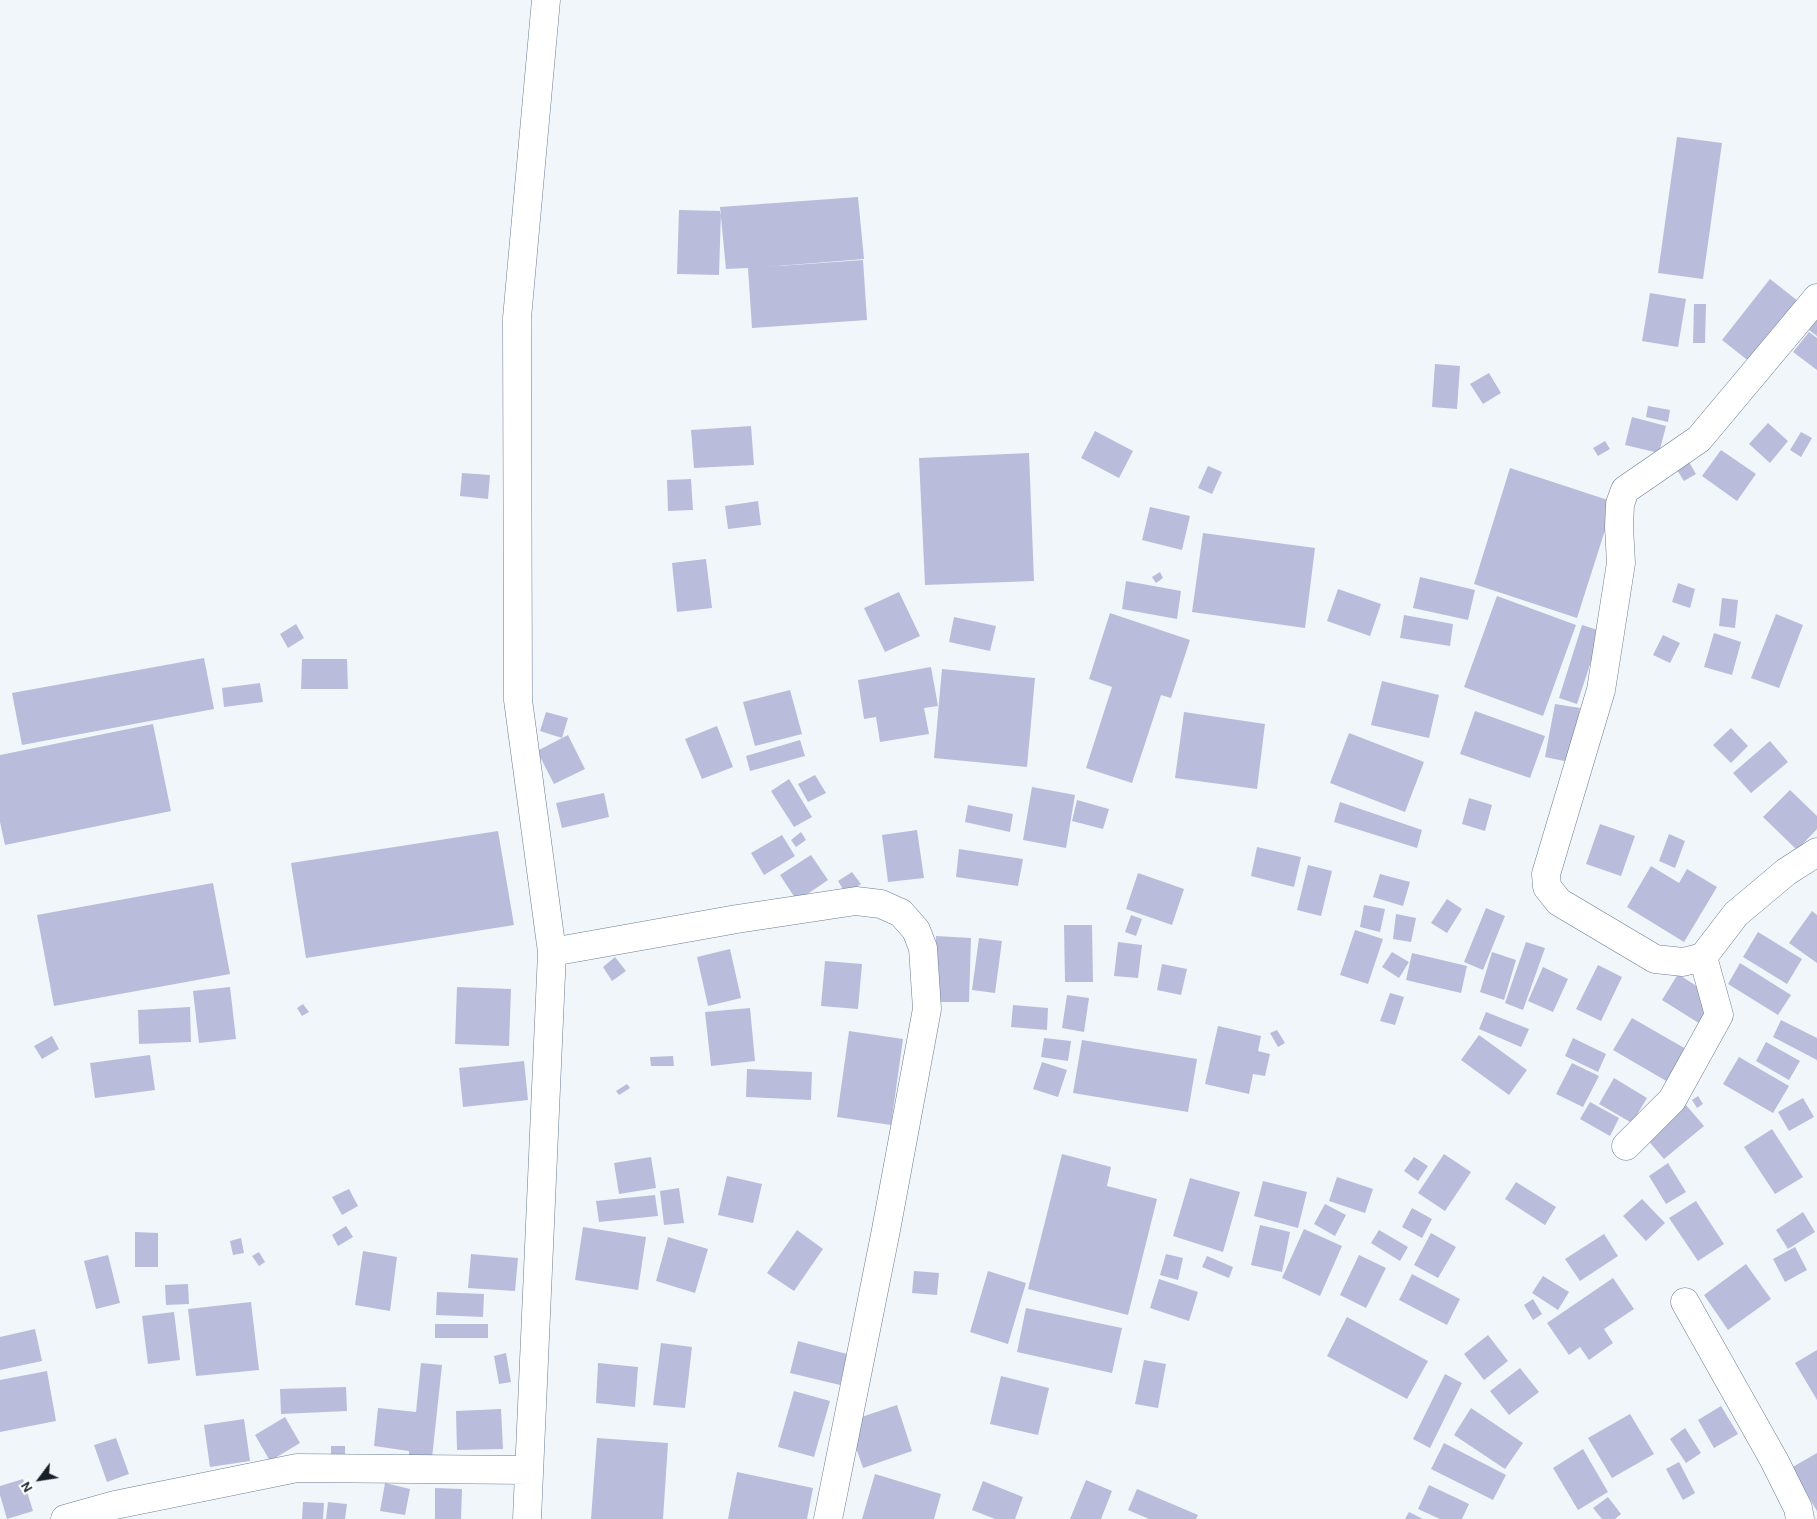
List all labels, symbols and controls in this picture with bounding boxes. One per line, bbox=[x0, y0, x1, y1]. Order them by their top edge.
north arrow bbox=[15, 1454, 65, 1504]
text: N bbox=[17, 1478, 37, 1496]

